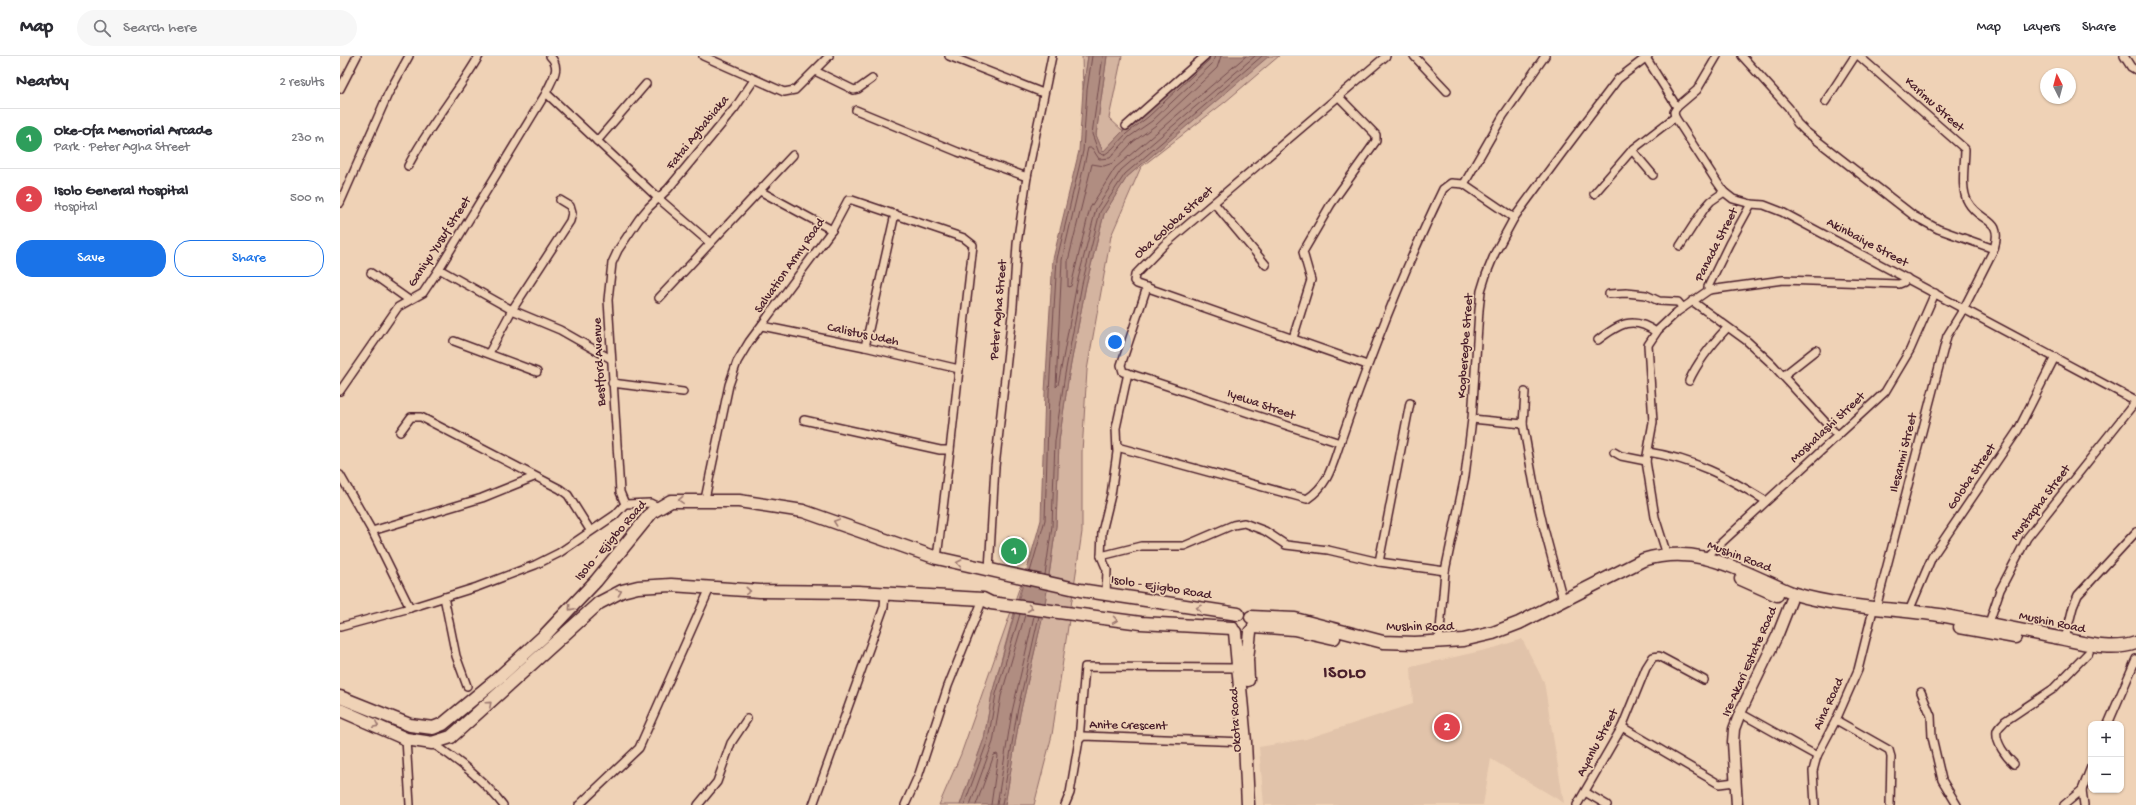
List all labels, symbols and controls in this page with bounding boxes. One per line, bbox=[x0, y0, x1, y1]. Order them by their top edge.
search box bbox=[77, 10, 357, 46]
text: Map bbox=[20, 16, 53, 39]
icon: search bbox=[91, 17, 113, 39]
text: Search here bbox=[123, 19, 197, 37]
text: Map bbox=[1977, 19, 2001, 36]
text: Layers bbox=[2023, 19, 2060, 36]
text: Share bbox=[2082, 19, 2116, 36]
north arrow bbox=[2040, 68, 2076, 104]
text: Nearby bbox=[16, 72, 69, 92]
street label: Karimu Street bbox=[1901, 74, 1968, 137]
text: 2 results bbox=[279, 75, 324, 90]
street label: Fatai Agbabiaka bbox=[663, 92, 733, 174]
text: Oke-Ofa Memorial Arcade bbox=[54, 122, 212, 140]
text: 1 bbox=[26, 131, 32, 146]
text: 230 m bbox=[291, 131, 324, 146]
text: Park · Peter Agha Street bbox=[54, 140, 190, 155]
text: Isolo General Hospital bbox=[54, 182, 188, 200]
street label: Oba Goloba Street bbox=[1131, 182, 1218, 262]
text: 2 bbox=[26, 191, 32, 206]
text: 500 m bbox=[290, 191, 324, 206]
street label: Ganiyu Yusuf Street bbox=[405, 193, 476, 290]
text: Hospital bbox=[54, 200, 98, 215]
street label: Panada Street bbox=[1692, 204, 1743, 285]
street label: Salvation Army Road bbox=[752, 214, 829, 316]
street label: Akinbaiye Street bbox=[1824, 215, 1912, 272]
button: Save bbox=[16, 240, 166, 277]
button: Share bbox=[174, 240, 324, 277]
street label: Peter Agha Street bbox=[987, 258, 1011, 362]
street label: Kogberegbe Street bbox=[1455, 291, 1477, 399]
street label: Bestford Avenue bbox=[590, 317, 610, 408]
street label: Calistus Udeh bbox=[826, 320, 900, 350]
your location bbox=[1105, 332, 1125, 352]
street label: Iyewa Street bbox=[1225, 386, 1299, 424]
street label: Moshalashi Street bbox=[1787, 388, 1870, 467]
street label: Ilesanmi Street bbox=[1887, 410, 1921, 494]
street label: Goloba Street bbox=[1944, 440, 2001, 513]
street label: Mustapha Street bbox=[2008, 461, 2075, 544]
one-way arrow bbox=[678, 495, 684, 504]
street label: Isolo - Ejigbo Road bbox=[572, 497, 651, 584]
one-way arrow bbox=[833, 518, 840, 527]
pin: 1 bbox=[1001, 536, 1027, 566]
street label: Mushin Road bbox=[1705, 538, 1774, 577]
one-way arrow bbox=[956, 559, 962, 567]
street label: Isolo - Ejigbo Road bbox=[1110, 573, 1214, 604]
one-way arrow bbox=[745, 586, 751, 595]
one-way arrow bbox=[615, 589, 622, 597]
one-way arrow bbox=[568, 603, 575, 611]
one-way arrow bbox=[1027, 603, 1033, 612]
one-way arrow bbox=[1196, 604, 1202, 613]
street label: Ire-Akari Estate Road bbox=[1719, 604, 1782, 719]
street label: Mushin Road bbox=[2017, 609, 2088, 638]
one-way arrow bbox=[1112, 615, 1118, 624]
street label: Mushin Road bbox=[1386, 620, 1455, 635]
district label: ISOLO bbox=[1323, 664, 1367, 684]
street label: Aina Road bbox=[1811, 674, 1848, 732]
street label: Okota Road bbox=[1227, 686, 1245, 753]
one-way arrow bbox=[484, 702, 492, 709]
street label: Ayanlu Street bbox=[1574, 705, 1623, 779]
pin: 2 bbox=[1434, 712, 1460, 742]
street label: Anite Crescent bbox=[1089, 718, 1169, 734]
one-way arrow bbox=[372, 720, 379, 728]
map controls bbox=[2088, 721, 2124, 793]
button: + bbox=[2088, 721, 2124, 757]
button: − bbox=[2088, 757, 2124, 793]

